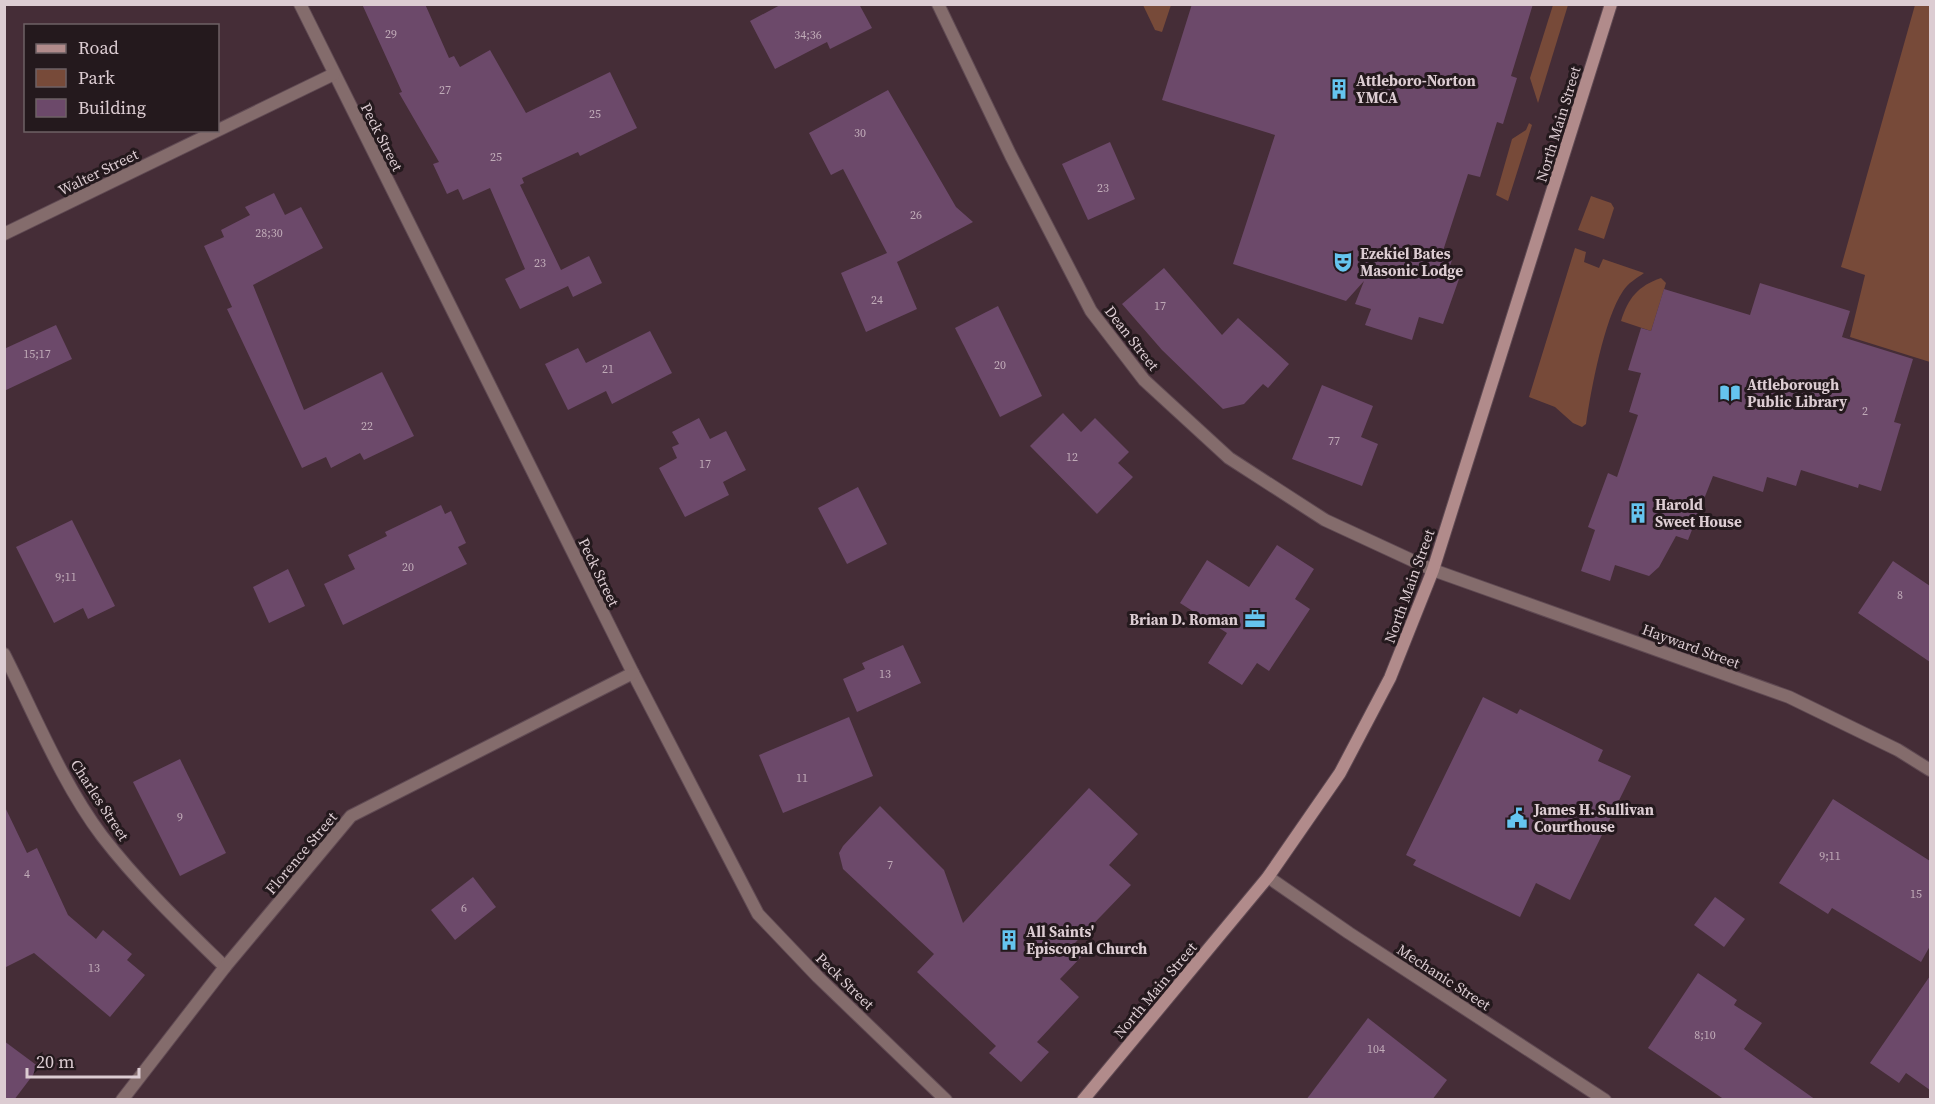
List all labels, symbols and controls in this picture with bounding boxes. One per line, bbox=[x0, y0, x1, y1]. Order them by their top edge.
legend bbox=[24, 24, 219, 132]
house number: 29 bbox=[385, 26, 397, 42]
house number: 34;36 bbox=[794, 27, 822, 43]
text: Road bbox=[78, 35, 119, 60]
street label: North Main Street bbox=[1530, 64, 1586, 184]
text: Park bbox=[78, 65, 115, 90]
place label: Attleboro-Norton YMCA bbox=[1356, 70, 1476, 108]
building icon: Attleboro-Norton YMCA bbox=[1327, 77, 1351, 101]
house number: 27 bbox=[439, 82, 451, 98]
text: Building bbox=[78, 95, 146, 120]
street label: Peck Street bbox=[356, 99, 408, 175]
house number: 25 bbox=[589, 106, 601, 122]
house number: 30 bbox=[854, 125, 866, 141]
street label: Walter Street bbox=[54, 144, 142, 200]
house number: 25 bbox=[490, 149, 502, 165]
house number: 23 bbox=[1097, 180, 1109, 196]
house number: 26 bbox=[910, 207, 922, 223]
house number: 28;30 bbox=[255, 225, 283, 241]
place label: Ezekiel Bates Masonic Lodge bbox=[1360, 243, 1463, 281]
theatre icon: Ezekiel Bates Masonic Lodge bbox=[1331, 250, 1355, 274]
house number: 23 bbox=[534, 255, 546, 271]
house number: 24 bbox=[871, 292, 883, 308]
house number: 17 bbox=[1154, 298, 1166, 314]
street label: Dean Street bbox=[1100, 301, 1164, 375]
house number: 15;17 bbox=[23, 346, 51, 362]
house number: 20 bbox=[994, 357, 1006, 373]
house number: 21 bbox=[602, 361, 614, 377]
place label: Attleborough Public Library bbox=[1747, 374, 1847, 412]
library icon: Attleborough Public Library bbox=[1718, 381, 1742, 405]
house number: 2 bbox=[1862, 403, 1868, 419]
house number: 22 bbox=[361, 418, 373, 434]
house number: 77 bbox=[1328, 433, 1340, 449]
house number: 12 bbox=[1066, 449, 1078, 465]
house number: 17 bbox=[699, 456, 711, 472]
place label: Harold Sweet House bbox=[1655, 494, 1742, 532]
building icon: Harold Sweet House bbox=[1626, 501, 1650, 525]
street label: North Main Street bbox=[1379, 526, 1439, 646]
street label: Peck Street bbox=[573, 534, 625, 610]
house number: 20 bbox=[402, 559, 414, 575]
house number: 9;11 bbox=[55, 569, 77, 585]
house number: 8 bbox=[1897, 587, 1903, 603]
office icon: Brian D. Roman bbox=[1243, 607, 1267, 631]
place label: Brian D. Roman bbox=[1129, 609, 1238, 630]
street label: Hayward Street bbox=[1639, 619, 1743, 673]
house number: 13 bbox=[879, 666, 891, 682]
street label: Charles Street bbox=[66, 755, 134, 845]
house number: 11 bbox=[796, 770, 808, 786]
place label: James H. Sullivan Courthouse bbox=[1533, 799, 1654, 837]
public building icon: James H. Sullivan Courthouse bbox=[1505, 806, 1529, 830]
street label: Florence Street bbox=[260, 807, 342, 899]
house number: 9 bbox=[177, 809, 183, 825]
house number: 9;11 bbox=[1819, 848, 1841, 864]
house number: 7 bbox=[887, 857, 893, 873]
house number: 4 bbox=[24, 866, 30, 882]
house number: 15 bbox=[1910, 886, 1922, 902]
house number: 6 bbox=[461, 900, 467, 916]
place label: All Saints' Episcopal Church bbox=[1026, 921, 1147, 959]
building icon: All Saints' Episcopal Church bbox=[997, 928, 1021, 952]
street label: North Main Street bbox=[1108, 937, 1202, 1043]
street label: Mechanic Street bbox=[1393, 939, 1495, 1015]
street label: Peck Street bbox=[811, 948, 879, 1014]
house number: 13 bbox=[88, 960, 100, 976]
house number: 8;10 bbox=[1694, 1027, 1716, 1043]
scale bar bbox=[27, 1041, 140, 1079]
house number: 104 bbox=[1367, 1041, 1385, 1057]
text: 20 m bbox=[36, 1049, 74, 1074]

